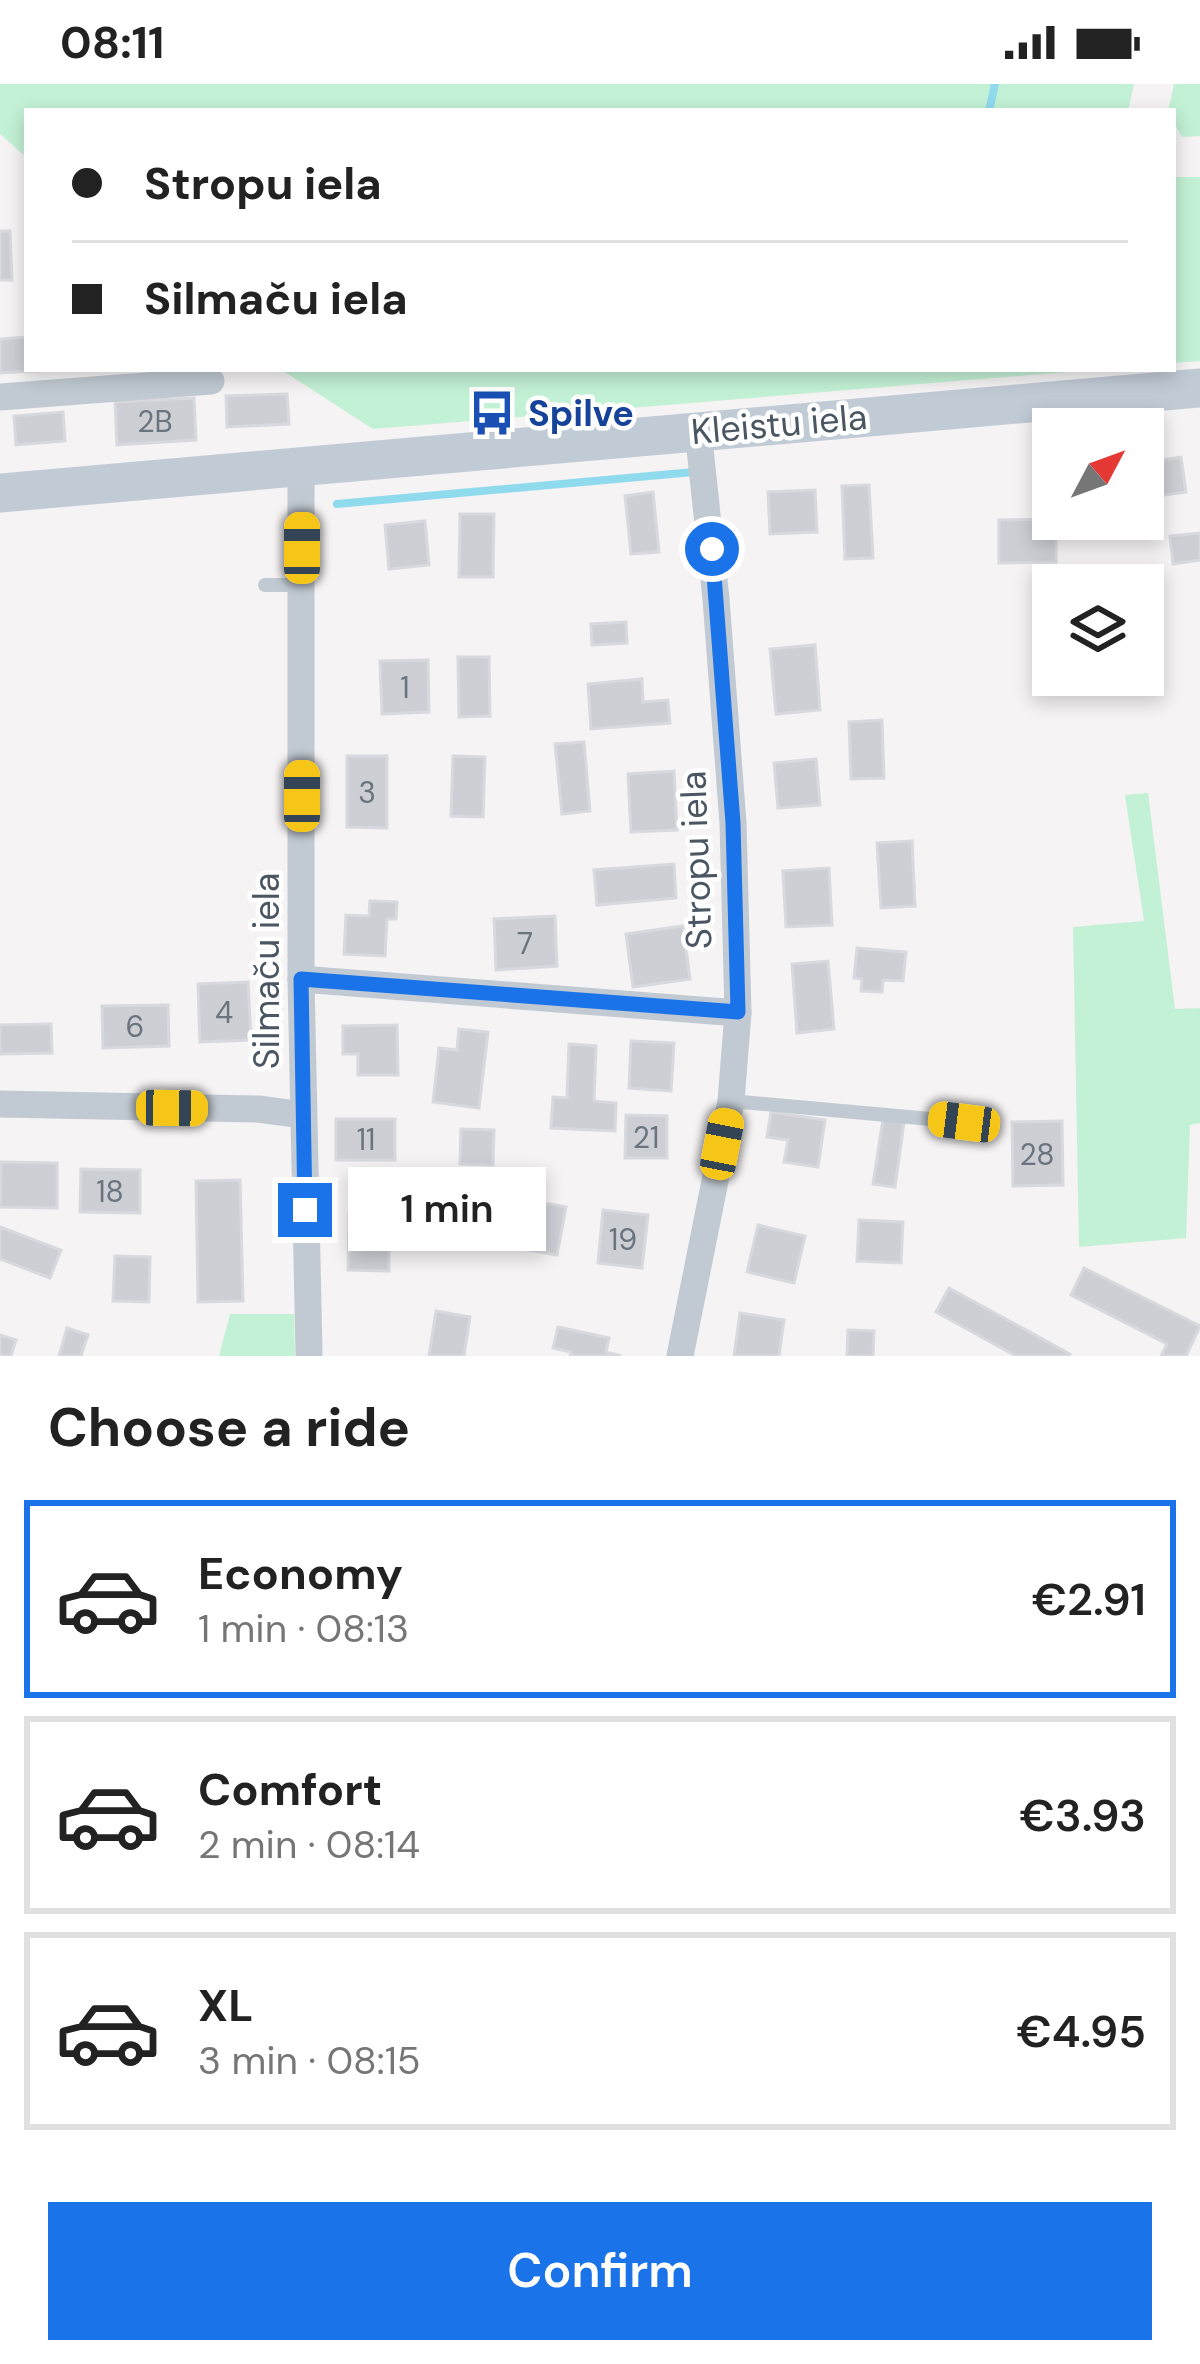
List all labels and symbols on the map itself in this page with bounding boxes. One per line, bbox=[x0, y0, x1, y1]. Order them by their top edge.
bus stop icon: Spilve bbox=[467, 388, 517, 438]
place label: Spilve bbox=[528, 390, 634, 437]
street label: Kleistu iela bbox=[689, 393, 869, 455]
house number: 2B bbox=[137, 402, 173, 441]
north arrow bbox=[1032, 408, 1164, 540]
car bbox=[284, 512, 320, 584]
route start bbox=[685, 522, 739, 576]
house number: 1 bbox=[400, 668, 410, 707]
car bbox=[284, 760, 320, 832]
street label: Stropu iela bbox=[669, 770, 723, 950]
house number: 3 bbox=[358, 773, 376, 812]
street label: Silmaču iela bbox=[243, 873, 290, 1069]
house number: 7 bbox=[517, 924, 533, 963]
house number: 4 bbox=[215, 993, 233, 1032]
house number: 6 bbox=[126, 1007, 144, 1046]
car bbox=[136, 1089, 208, 1127]
car bbox=[926, 1100, 1002, 1144]
car bbox=[697, 1105, 747, 1183]
house number: 21 bbox=[633, 1118, 659, 1157]
house number: 11 bbox=[357, 1120, 375, 1159]
house number: 28 bbox=[1019, 1135, 1055, 1174]
callout: 1 min bbox=[347, 1168, 545, 1252]
house number: 18 bbox=[96, 1172, 124, 1211]
route end bbox=[278, 1183, 332, 1237]
house number: 19 bbox=[609, 1220, 637, 1259]

